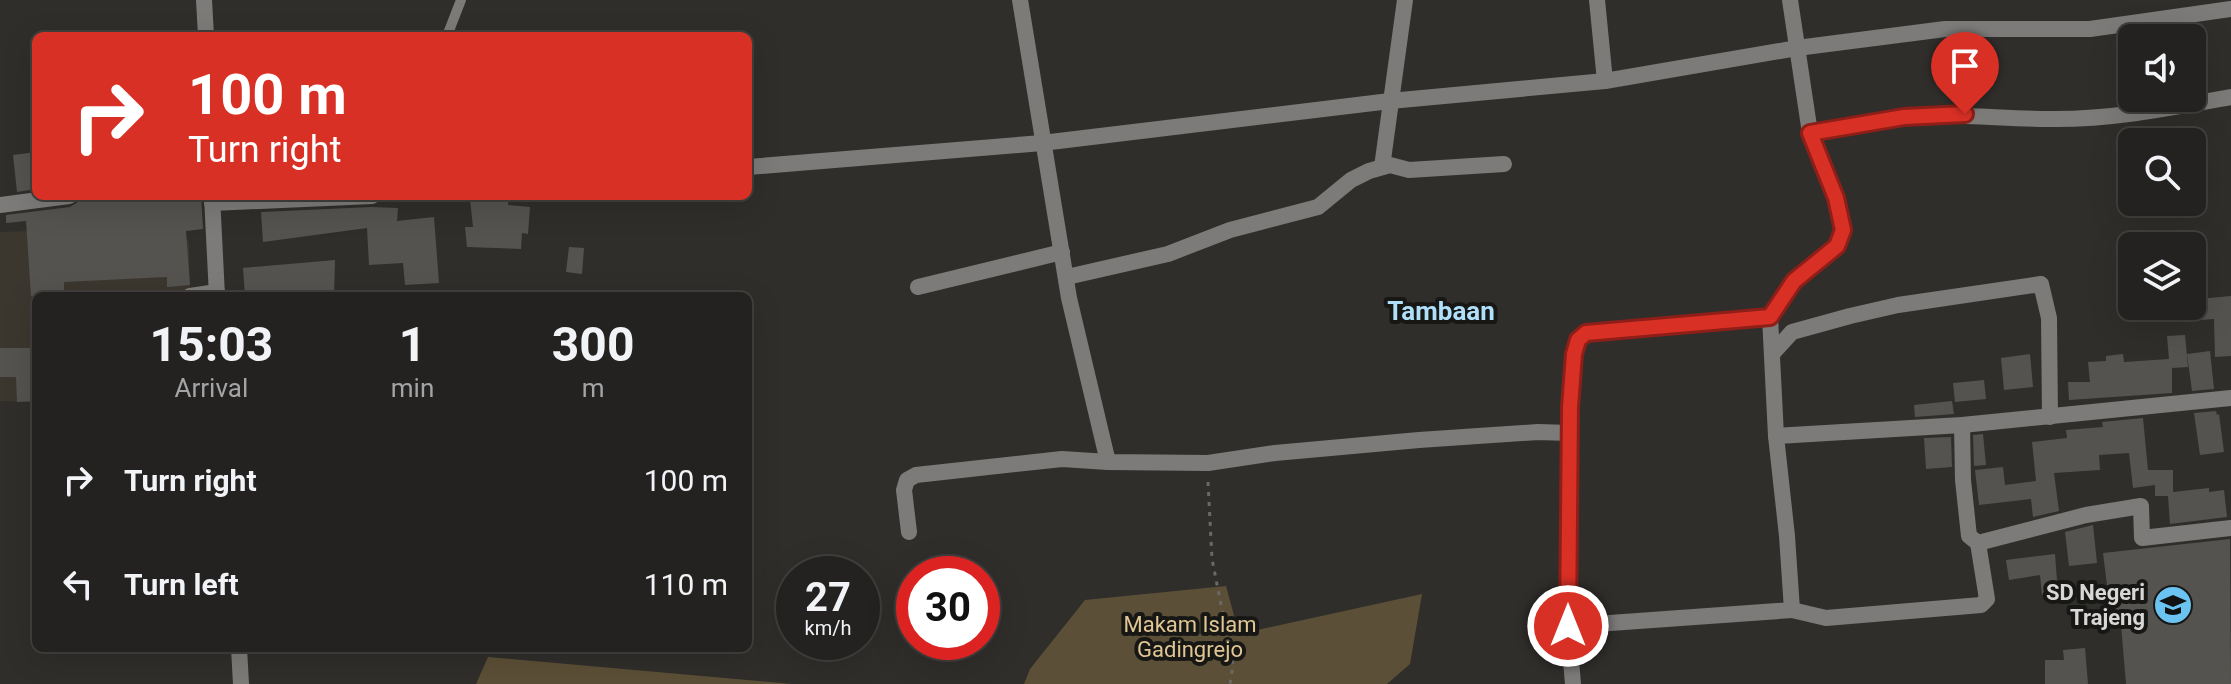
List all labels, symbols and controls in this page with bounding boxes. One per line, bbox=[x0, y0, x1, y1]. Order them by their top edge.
map controls bbox=[2118, 24, 2206, 320]
button: sound bbox=[2118, 24, 2206, 112]
pin bbox=[1931, 32, 1999, 114]
icon: arrive bbox=[1943, 44, 1987, 88]
text: 100 m bbox=[188, 62, 347, 128]
icon: right bbox=[56, 64, 160, 168]
button: search bbox=[2118, 128, 2206, 216]
text: Turn right bbox=[188, 129, 341, 171]
button: layers bbox=[2118, 232, 2206, 320]
district label: Tambaan bbox=[1387, 296, 1495, 326]
text: 15:03 bbox=[150, 316, 273, 373]
text: 1 bbox=[399, 316, 426, 373]
text: 300 bbox=[552, 316, 634, 373]
text: Arrival bbox=[175, 373, 248, 403]
text: min bbox=[391, 373, 434, 403]
text: m bbox=[582, 373, 605, 403]
icon: right bbox=[56, 458, 100, 502]
text: Turn right bbox=[124, 463, 257, 498]
text: 100 m bbox=[644, 463, 728, 498]
speed limit sign: 30 bbox=[896, 556, 1000, 660]
icon: left bbox=[56, 562, 100, 606]
text: Turn left bbox=[124, 567, 239, 602]
text: 110 m bbox=[644, 567, 728, 602]
text: 27 bbox=[805, 574, 851, 621]
place label: SD Negeri Trajeng bbox=[2046, 580, 2145, 630]
position arrow bbox=[1526, 584, 1610, 668]
school or university icon: SD Negeri Trajeng bbox=[2152, 584, 2194, 626]
park label: Makam Islam Gadingrejo bbox=[1124, 612, 1257, 662]
text: km/h bbox=[805, 616, 851, 640]

